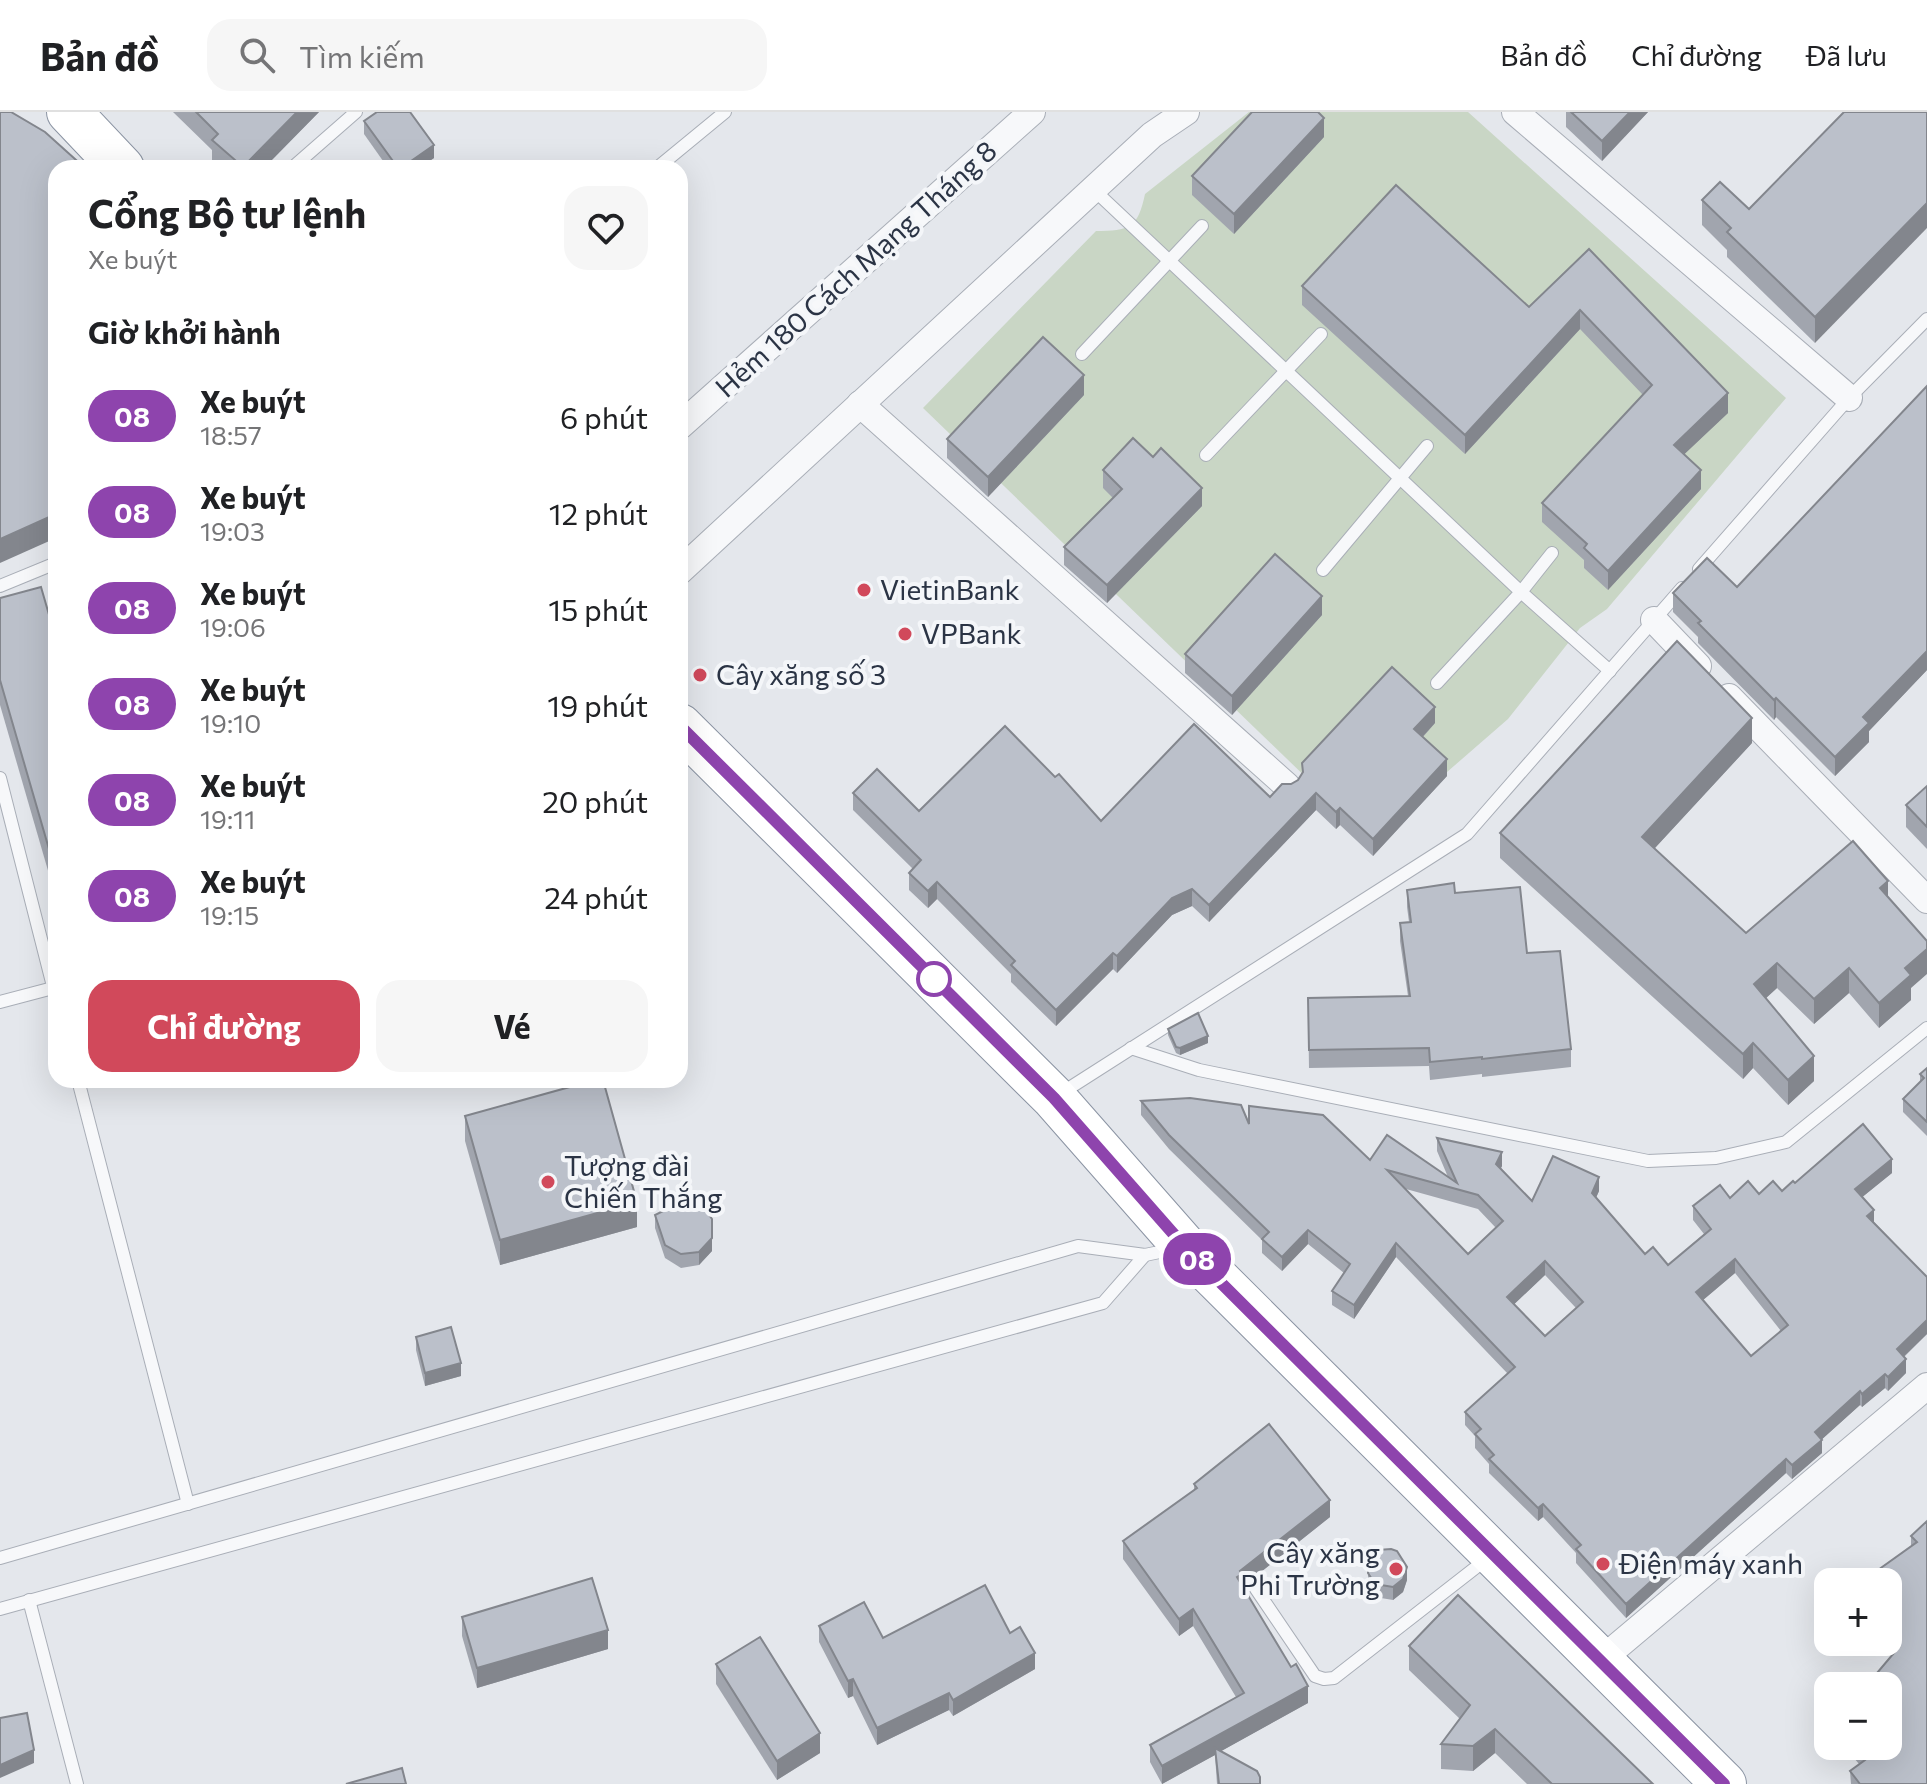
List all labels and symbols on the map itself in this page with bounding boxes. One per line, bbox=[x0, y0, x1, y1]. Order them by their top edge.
street label: Hẻm 180 Cách Mạng Tháng 8 bbox=[708, 133, 1003, 404]
place label: VietinBank bbox=[880, 572, 1020, 606]
marker: VietinBank bbox=[855, 581, 873, 599]
place label: VPBank bbox=[921, 616, 1022, 650]
marker: VPBank bbox=[896, 625, 914, 643]
place label: Cây xăng số 3 bbox=[716, 657, 886, 691]
marker: Cây xăng số 3 bbox=[691, 666, 709, 684]
unlabelled marker bbox=[917, 962, 951, 996]
place label: Tượng đài Chiến Thắng bbox=[564, 1148, 722, 1214]
marker: Tượng đài Chiến Thắng bbox=[539, 1173, 557, 1191]
line badge: 08 bbox=[1161, 1233, 1233, 1285]
place label: Cây xăng Phi Trường bbox=[1240, 1535, 1380, 1601]
place label: Điện máy xanh bbox=[1618, 1546, 1803, 1580]
marker: Điện máy xanh bbox=[1594, 1555, 1612, 1573]
marker: Cây xăng Phi Trường bbox=[1387, 1560, 1405, 1578]

